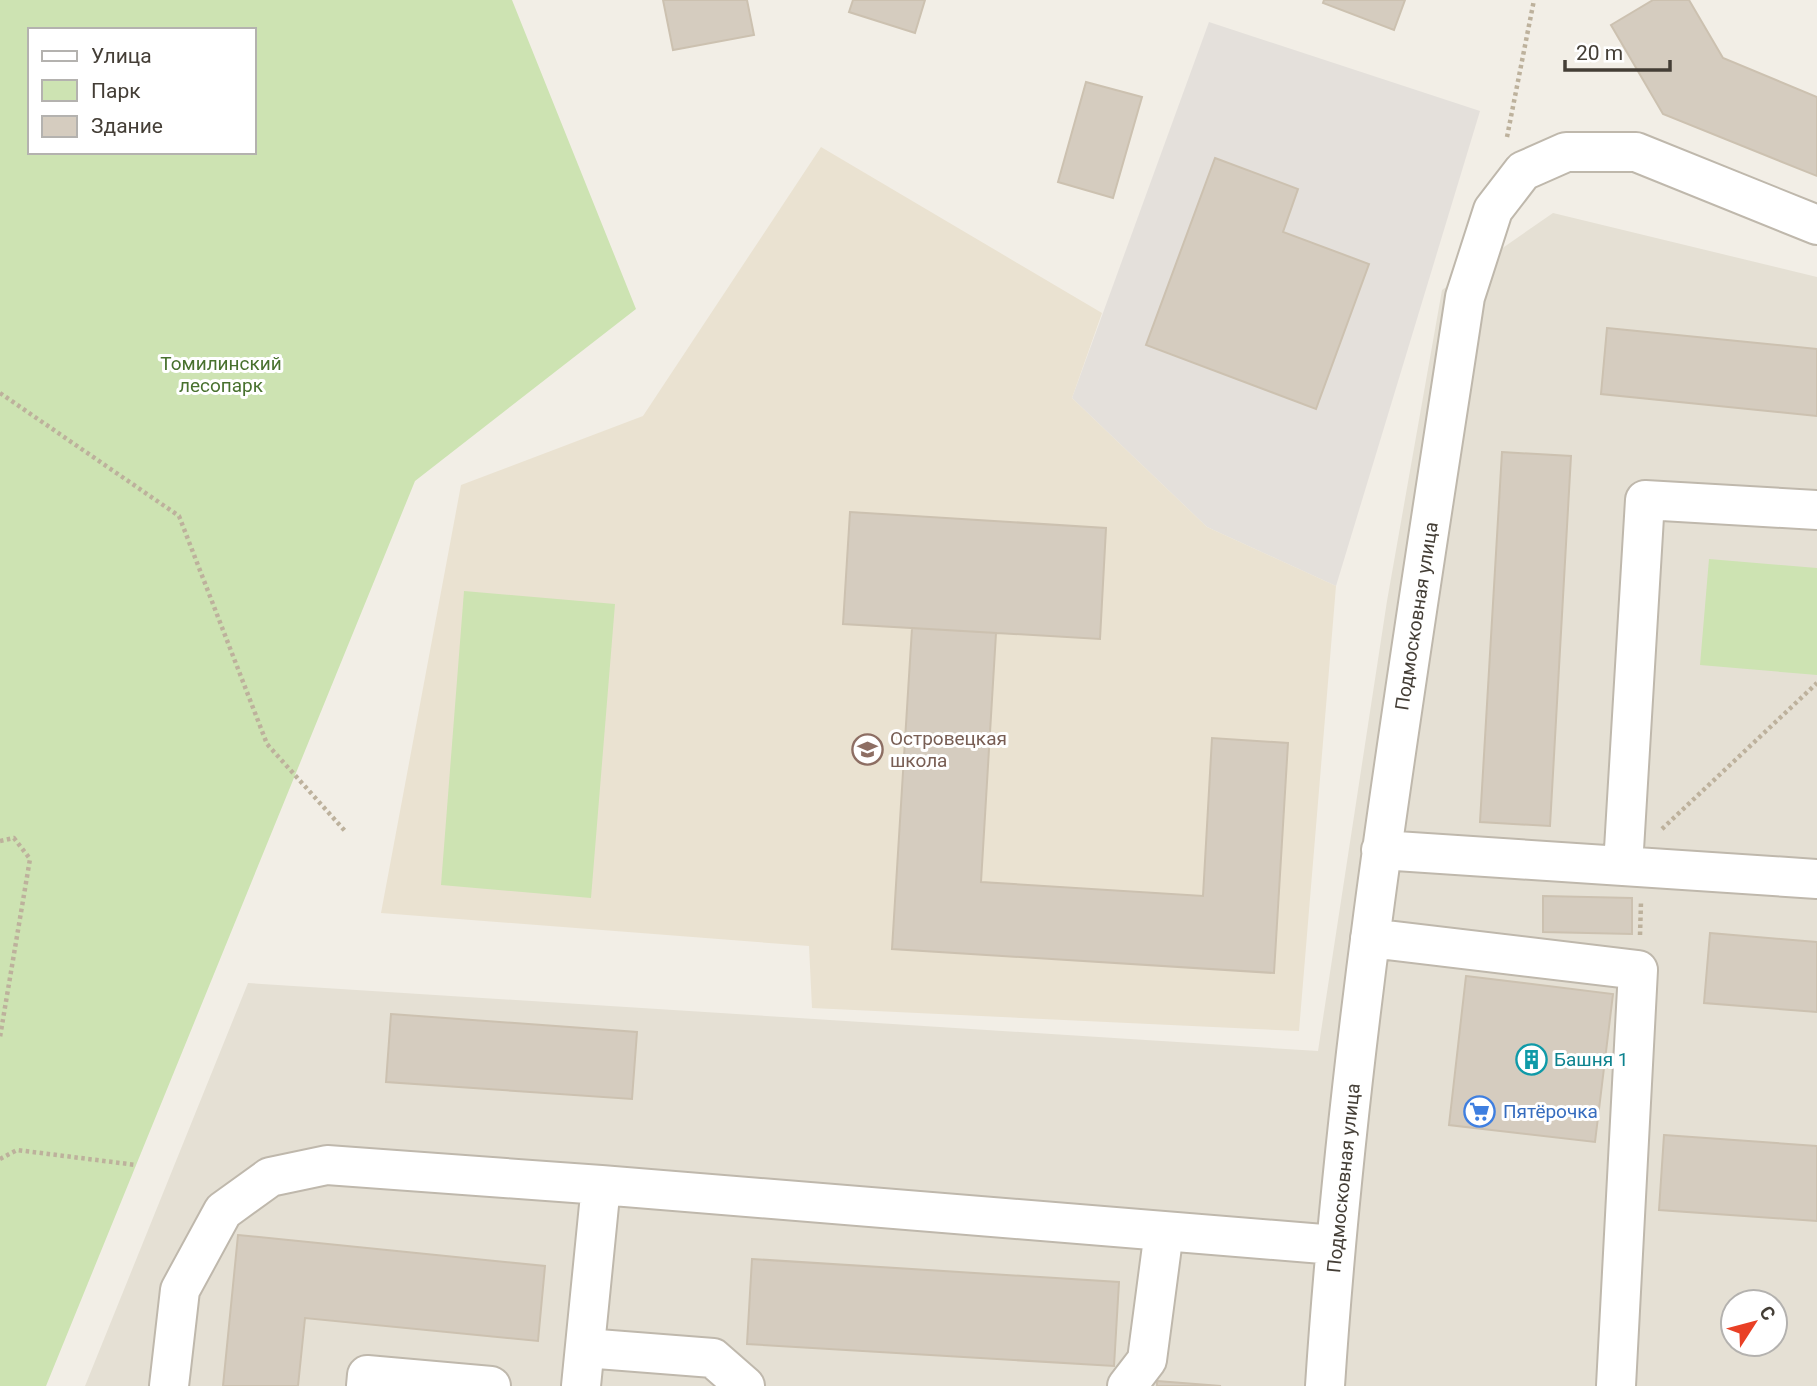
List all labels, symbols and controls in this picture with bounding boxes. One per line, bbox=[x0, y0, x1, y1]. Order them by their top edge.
legend bbox=[28, 28, 256, 154]
scale bar bbox=[1565, 28, 1670, 72]
text: 20 m bbox=[1576, 41, 1623, 65]
text: Улица bbox=[91, 44, 152, 68]
text: Парк bbox=[91, 79, 141, 103]
text: Здание bbox=[91, 114, 163, 138]
park label: Томилинский лесопарк bbox=[160, 352, 282, 397]
street label: Подмосковная улица bbox=[1390, 520, 1443, 712]
place label: Островецкая школа bbox=[890, 727, 1007, 772]
school or university icon: Островецкая школа bbox=[850, 732, 884, 766]
building icon: Башня 1 bbox=[1514, 1042, 1548, 1076]
place label: Башня 1 bbox=[1554, 1048, 1628, 1071]
street label: Подмосковная улица bbox=[1322, 1082, 1365, 1274]
supermarket icon: Пятёрочка bbox=[1463, 1094, 1497, 1128]
place label: Пятёрочка bbox=[1503, 1100, 1598, 1123]
north arrow bbox=[1719, 1288, 1789, 1358]
text: С bbox=[1754, 1302, 1780, 1325]

